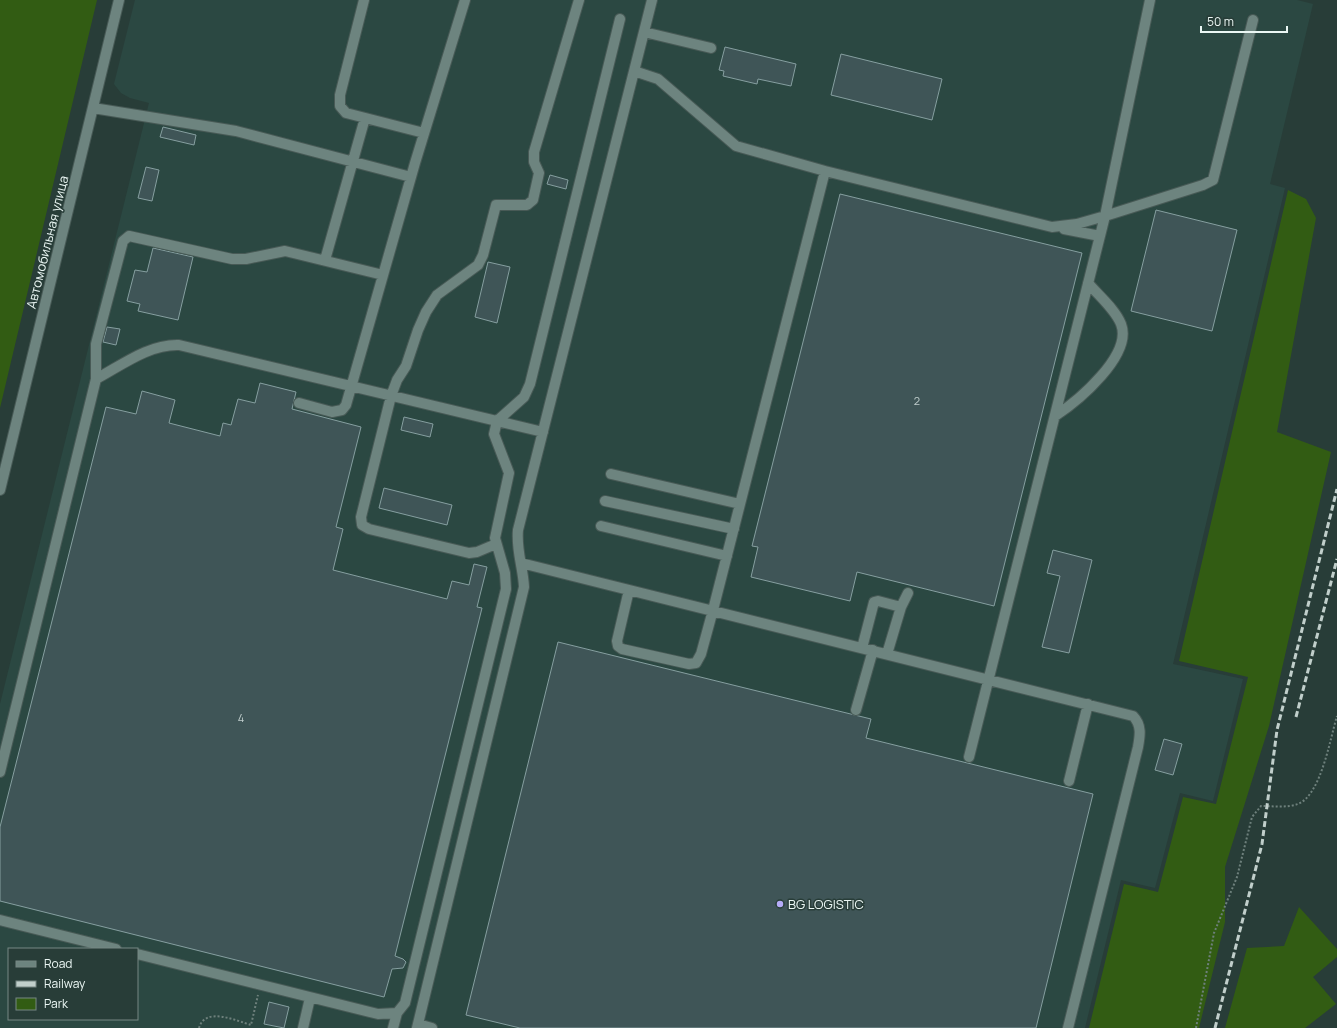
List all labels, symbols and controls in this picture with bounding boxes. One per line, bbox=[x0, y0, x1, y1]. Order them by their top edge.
scale bar bbox=[1201, 8, 1287, 34]
text: 50 m bbox=[1207, 13, 1234, 30]
street label: Автомобильная улица bbox=[22, 174, 72, 310]
house number: 2 bbox=[914, 393, 920, 408]
house number: 4 bbox=[238, 710, 244, 725]
place label: BG LOGISTIC bbox=[788, 895, 864, 913]
marker: BG LOGISTIC bbox=[775, 899, 785, 909]
legend bbox=[8, 948, 138, 1020]
text: Road bbox=[44, 955, 72, 972]
text: Railway bbox=[44, 975, 86, 992]
text: Park bbox=[44, 995, 69, 1012]

